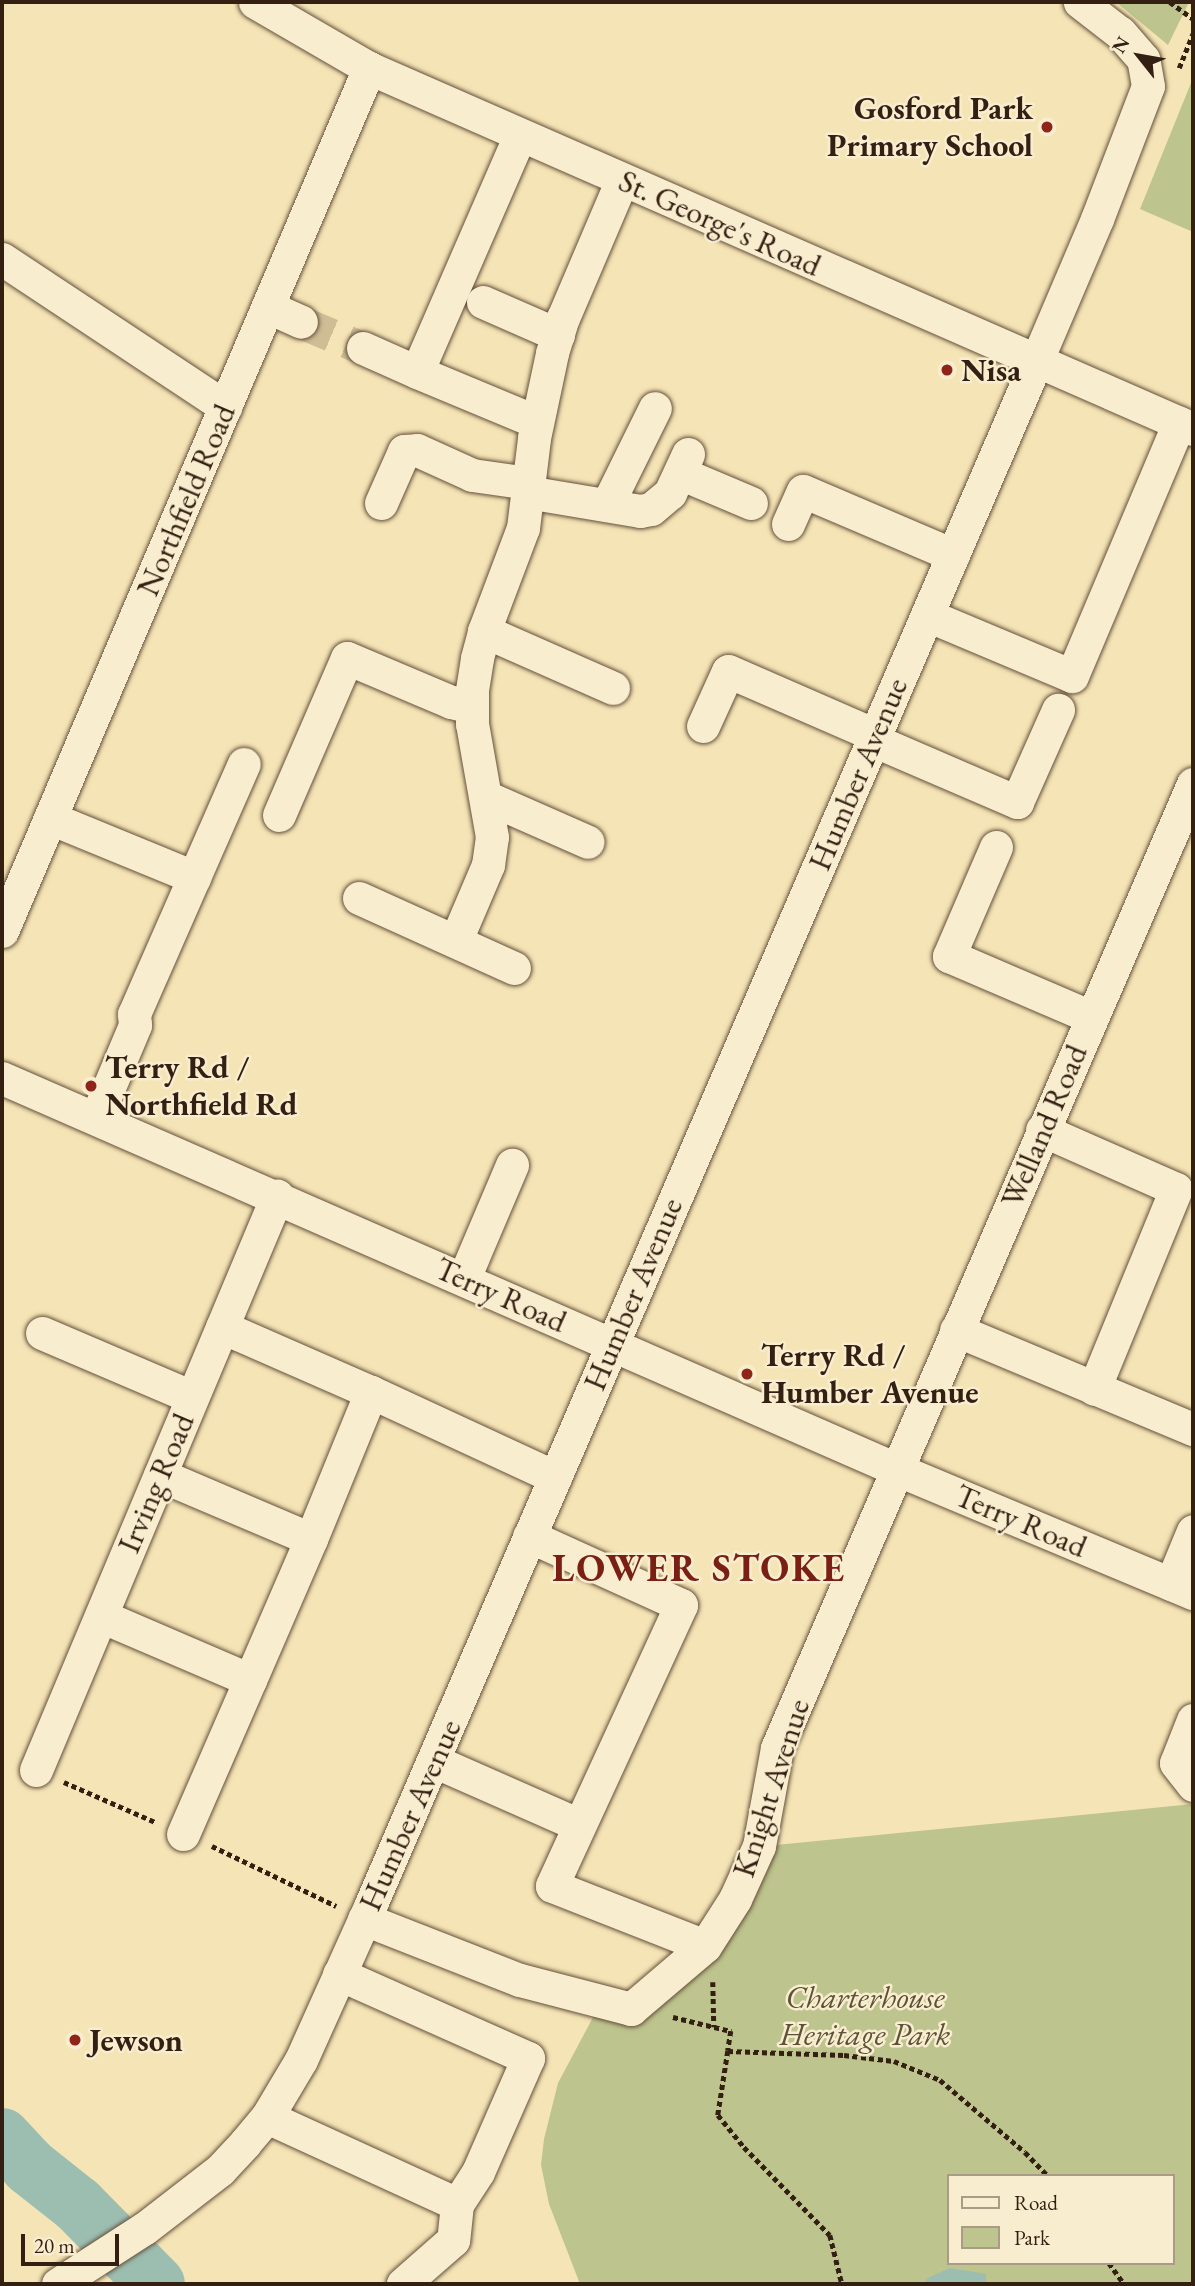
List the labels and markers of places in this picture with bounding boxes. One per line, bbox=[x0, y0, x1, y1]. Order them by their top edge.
place label: Gosford Park Primary School bbox=[827, 90, 1033, 165]
marker: Gosford Park Primary School bbox=[1039, 119, 1055, 135]
place label: Nisa bbox=[961, 351, 1021, 389]
marker: Nisa bbox=[939, 362, 955, 378]
place label: Terry Rd / Northfield Rd bbox=[105, 1049, 297, 1124]
marker: Terry Rd / Northfield Rd bbox=[83, 1078, 99, 1094]
place label: Terry Rd / Humber Avenue bbox=[761, 1337, 979, 1412]
marker: Terry Rd / Humber Avenue bbox=[739, 1366, 755, 1382]
place label: Jewson bbox=[89, 2021, 183, 2059]
marker: Jewson bbox=[67, 2032, 83, 2048]

